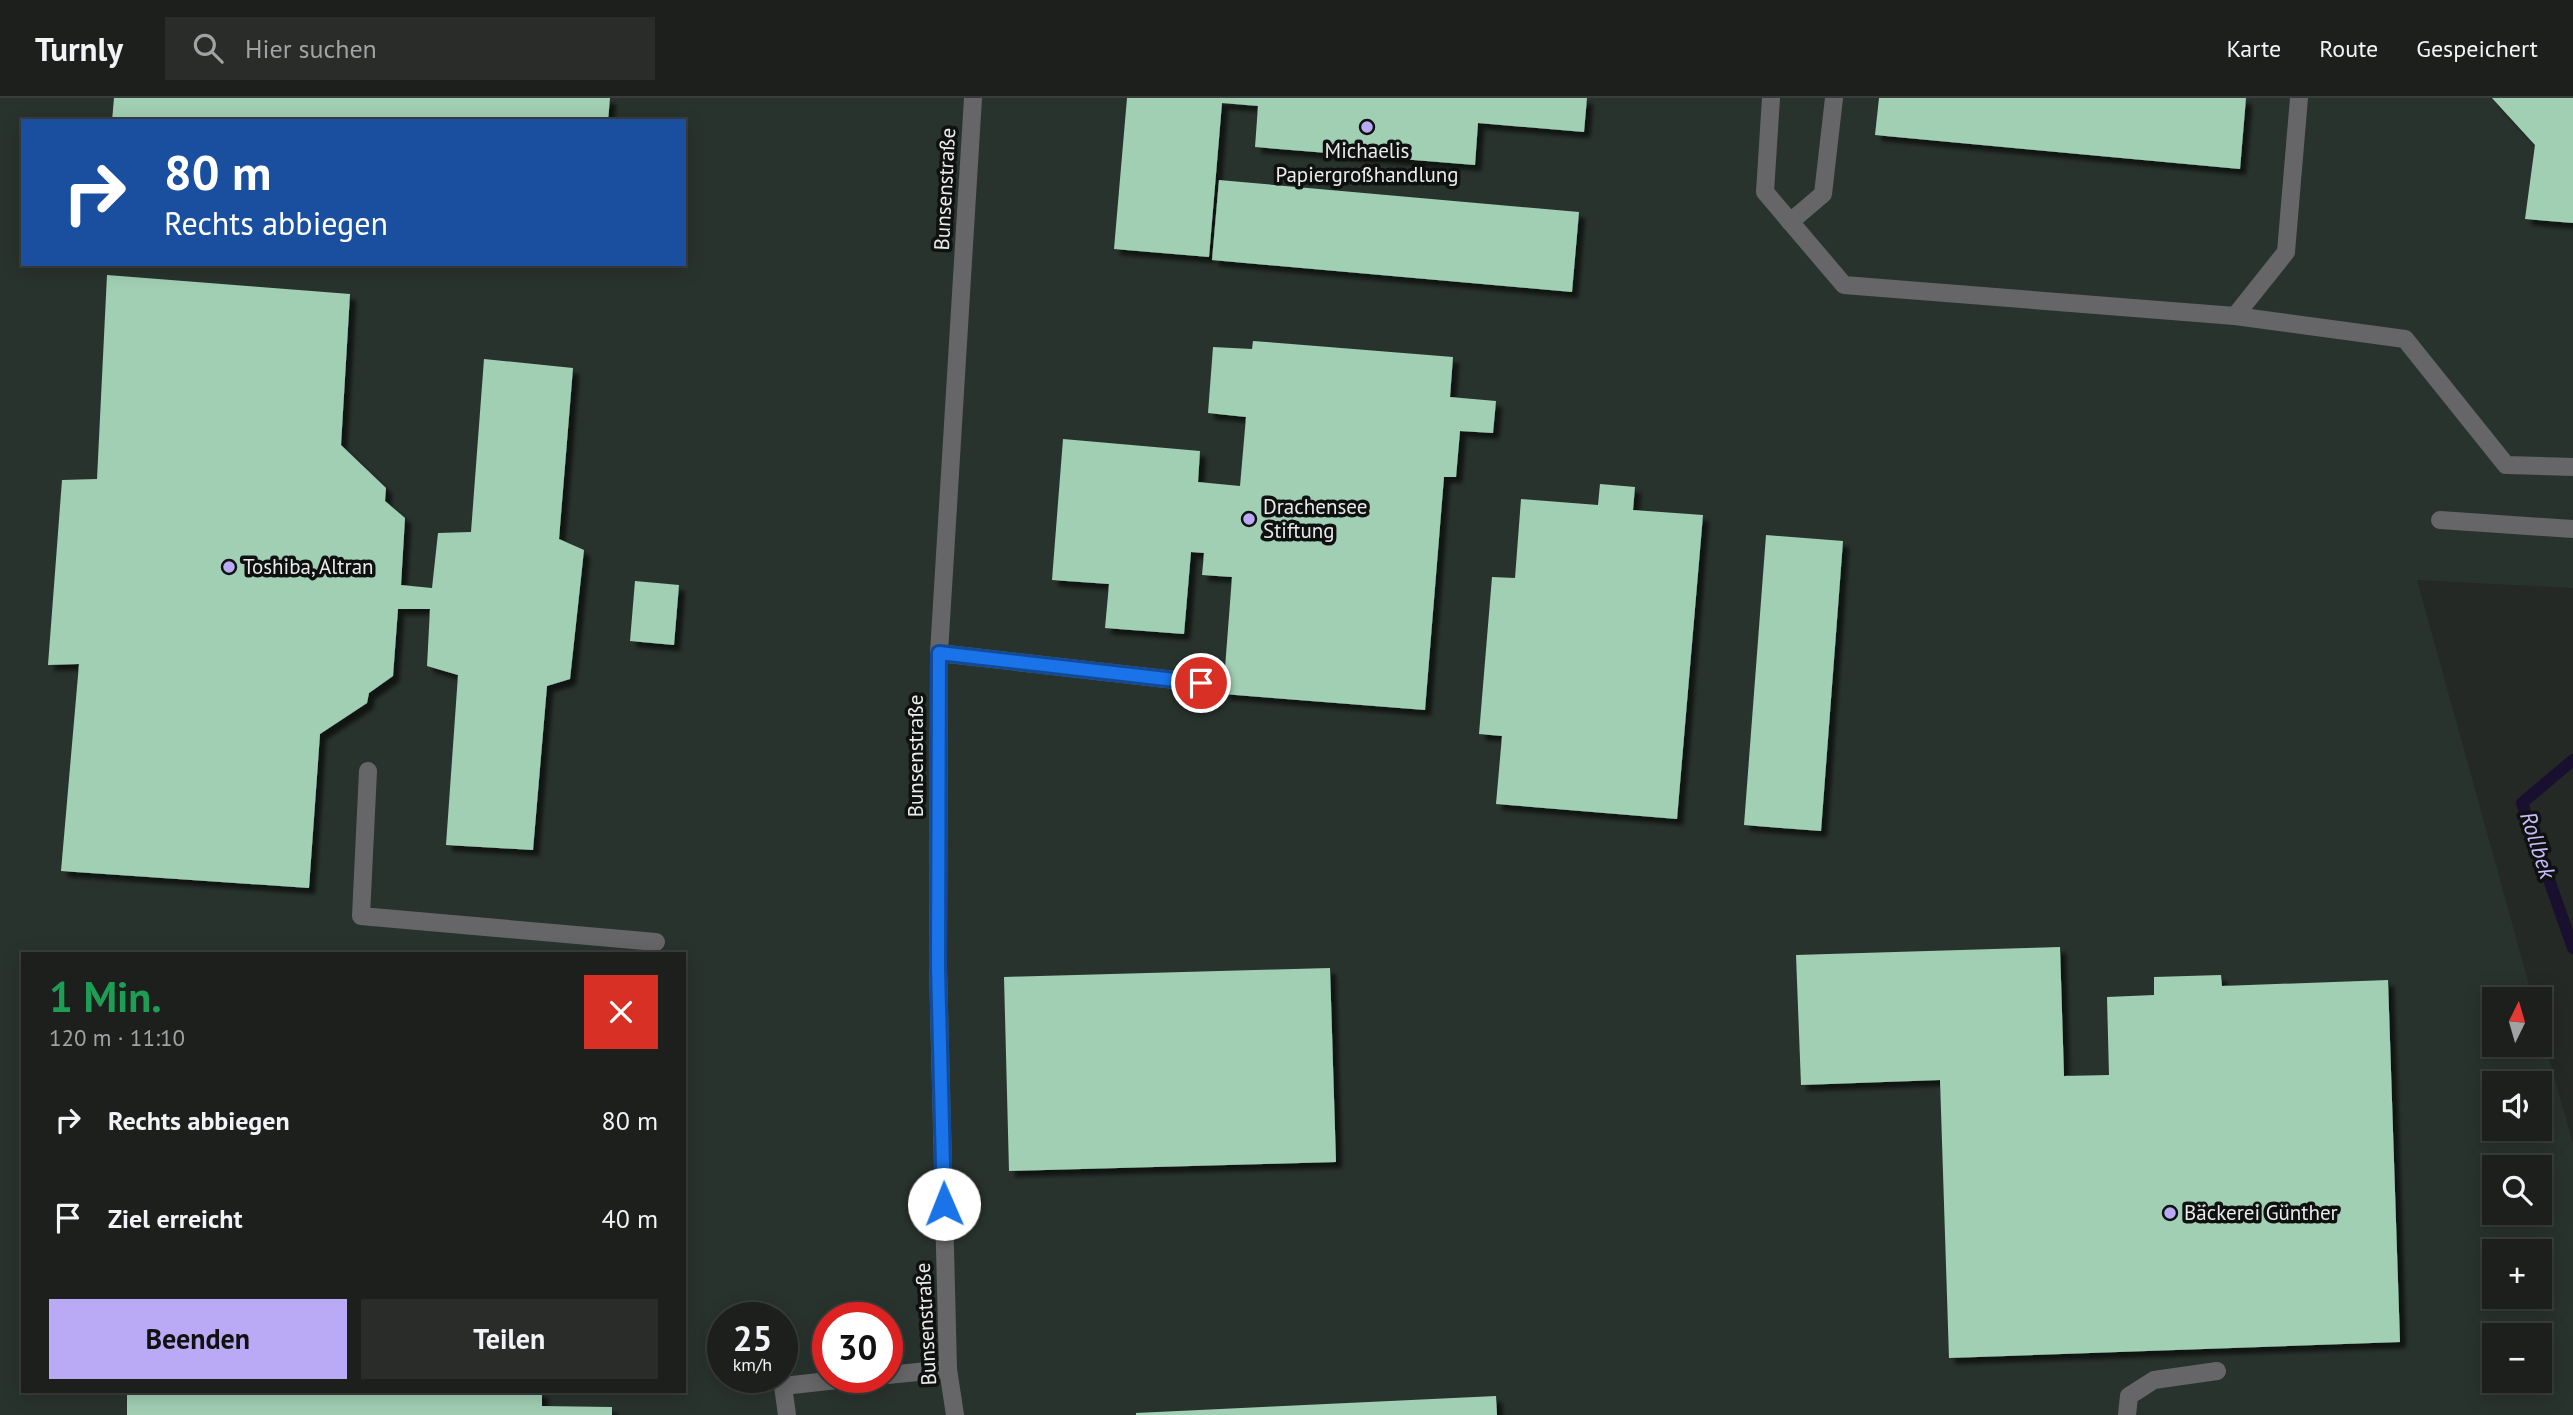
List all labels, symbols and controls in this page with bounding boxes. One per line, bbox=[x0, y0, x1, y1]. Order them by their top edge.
search box bbox=[165, 17, 655, 80]
text: Turnly bbox=[35, 27, 123, 70]
icon: search bbox=[189, 29, 227, 67]
text: Hier suchen bbox=[245, 32, 377, 65]
text: Karte bbox=[2226, 33, 2281, 64]
text: Route bbox=[2319, 33, 2378, 64]
text: Gespeichert bbox=[2416, 33, 2538, 64]
marker: Michaelis Papiergroßhandlung bbox=[1359, 119, 1375, 135]
street label: Bunsenstraße bbox=[928, 127, 961, 251]
place label: Michaelis Papiergroßhandlung bbox=[1275, 137, 1459, 188]
text: 80 m bbox=[164, 140, 271, 204]
icon: right bbox=[49, 147, 140, 238]
text: Rechts abbiegen bbox=[164, 202, 388, 244]
place label: Drachensee Stiftung bbox=[1263, 493, 1367, 544]
marker: Drachensee Stiftung bbox=[1241, 511, 1257, 527]
place label: Toshiba, Altran bbox=[243, 553, 374, 580]
marker: Toshiba, Altran bbox=[221, 559, 237, 575]
pin bbox=[1171, 653, 1231, 713]
icon: arrive bbox=[1182, 664, 1220, 702]
street label: Bunsenstraße bbox=[902, 695, 929, 817]
water label: Rollbek bbox=[2514, 808, 2563, 884]
text: 1 Min. bbox=[49, 969, 162, 1024]
button: close bbox=[584, 975, 658, 1049]
north arrow bbox=[2482, 987, 2552, 1057]
map controls bbox=[2482, 987, 2552, 1393]
text: 120 m · 11:10 bbox=[49, 1023, 185, 1052]
button: sound bbox=[2482, 1071, 2552, 1141]
icon: right bbox=[49, 1101, 87, 1139]
text: Rechts abbiegen bbox=[108, 1104, 290, 1137]
text: 80 m bbox=[602, 1104, 658, 1137]
button: search bbox=[2482, 1155, 2552, 1225]
position arrow bbox=[907, 1167, 981, 1241]
icon: arrive bbox=[49, 1199, 87, 1237]
place label: Bäckerei Günther bbox=[2184, 1199, 2338, 1226]
text: Ziel erreicht bbox=[108, 1202, 243, 1235]
text: 40 m bbox=[602, 1202, 658, 1235]
marker: Bäckerei Günther bbox=[2162, 1205, 2178, 1221]
button: + bbox=[2482, 1239, 2552, 1309]
street label: Bunsenstraße bbox=[909, 1262, 942, 1386]
button: Beenden bbox=[49, 1299, 347, 1379]
button: Teilen bbox=[361, 1299, 658, 1379]
speed limit sign: 30 bbox=[812, 1302, 903, 1393]
text: 25 bbox=[733, 1315, 772, 1361]
button: − bbox=[2482, 1323, 2552, 1393]
text: km/h bbox=[733, 1353, 772, 1376]

